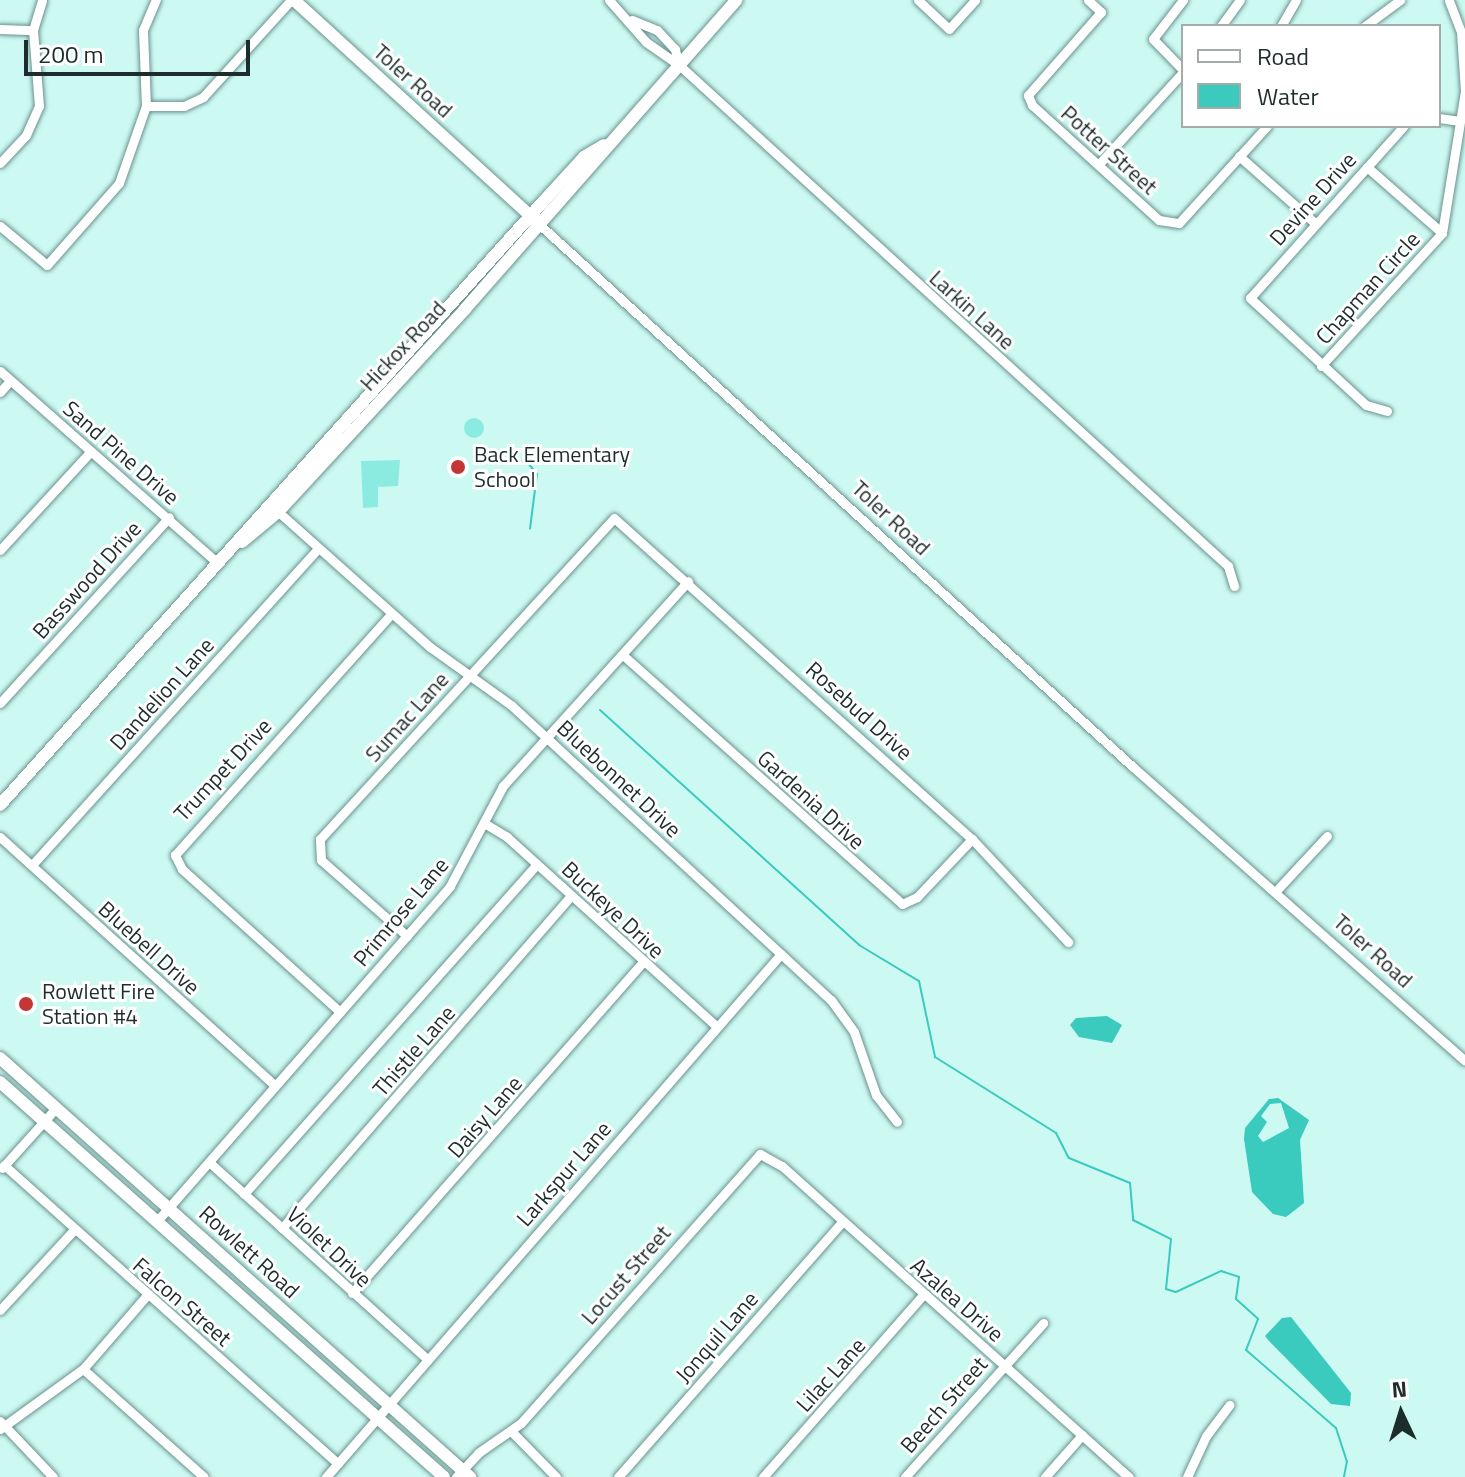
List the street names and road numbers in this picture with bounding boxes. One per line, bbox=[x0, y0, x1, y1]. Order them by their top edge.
street label: Toler Road bbox=[368, 39, 458, 123]
street label: Potter Street bbox=[1056, 100, 1162, 200]
street label: Devine Drive bbox=[1264, 147, 1362, 251]
street label: Chapman Circle bbox=[1311, 226, 1425, 350]
street label: Larkin Lane bbox=[924, 265, 1020, 355]
street label: Hickox Road bbox=[355, 296, 451, 396]
street label: Sand Pine Drive bbox=[58, 395, 184, 511]
street label: Toler Road bbox=[846, 475, 936, 561]
street label: Basswood Drive bbox=[27, 516, 147, 644]
street label: Dandelion Lane bbox=[105, 632, 219, 756]
street label: Rosebud Drive bbox=[800, 656, 918, 766]
street label: Sumac Lane bbox=[360, 667, 454, 767]
street label: Trumpet Drive bbox=[169, 713, 277, 827]
street label: Bluebonnet Drive bbox=[552, 715, 686, 843]
street label: Gardenia Drive bbox=[752, 745, 870, 855]
street label: Primrose Lane bbox=[348, 852, 454, 972]
street label: Buckeye Drive bbox=[556, 856, 670, 964]
street label: Bluebell Drive bbox=[93, 896, 205, 1000]
street label: Toler Road bbox=[1328, 909, 1418, 993]
street label: Thistle Lane bbox=[367, 1000, 461, 1102]
street label: Daisy Lane bbox=[442, 1071, 528, 1163]
street label: Larkspur Lane bbox=[511, 1116, 617, 1232]
street label: Rowlett Road bbox=[193, 1200, 305, 1304]
street label: Violet Drive bbox=[281, 1201, 377, 1293]
street label: Locust Street bbox=[576, 1220, 676, 1330]
street label: Falcon Street bbox=[128, 1252, 236, 1352]
street label: Azalea Drive bbox=[905, 1253, 1009, 1347]
street label: Jonquil Lane bbox=[670, 1286, 764, 1388]
street label: Lilac Lane bbox=[791, 1333, 871, 1417]
street label: Beech Street bbox=[895, 1352, 993, 1458]

